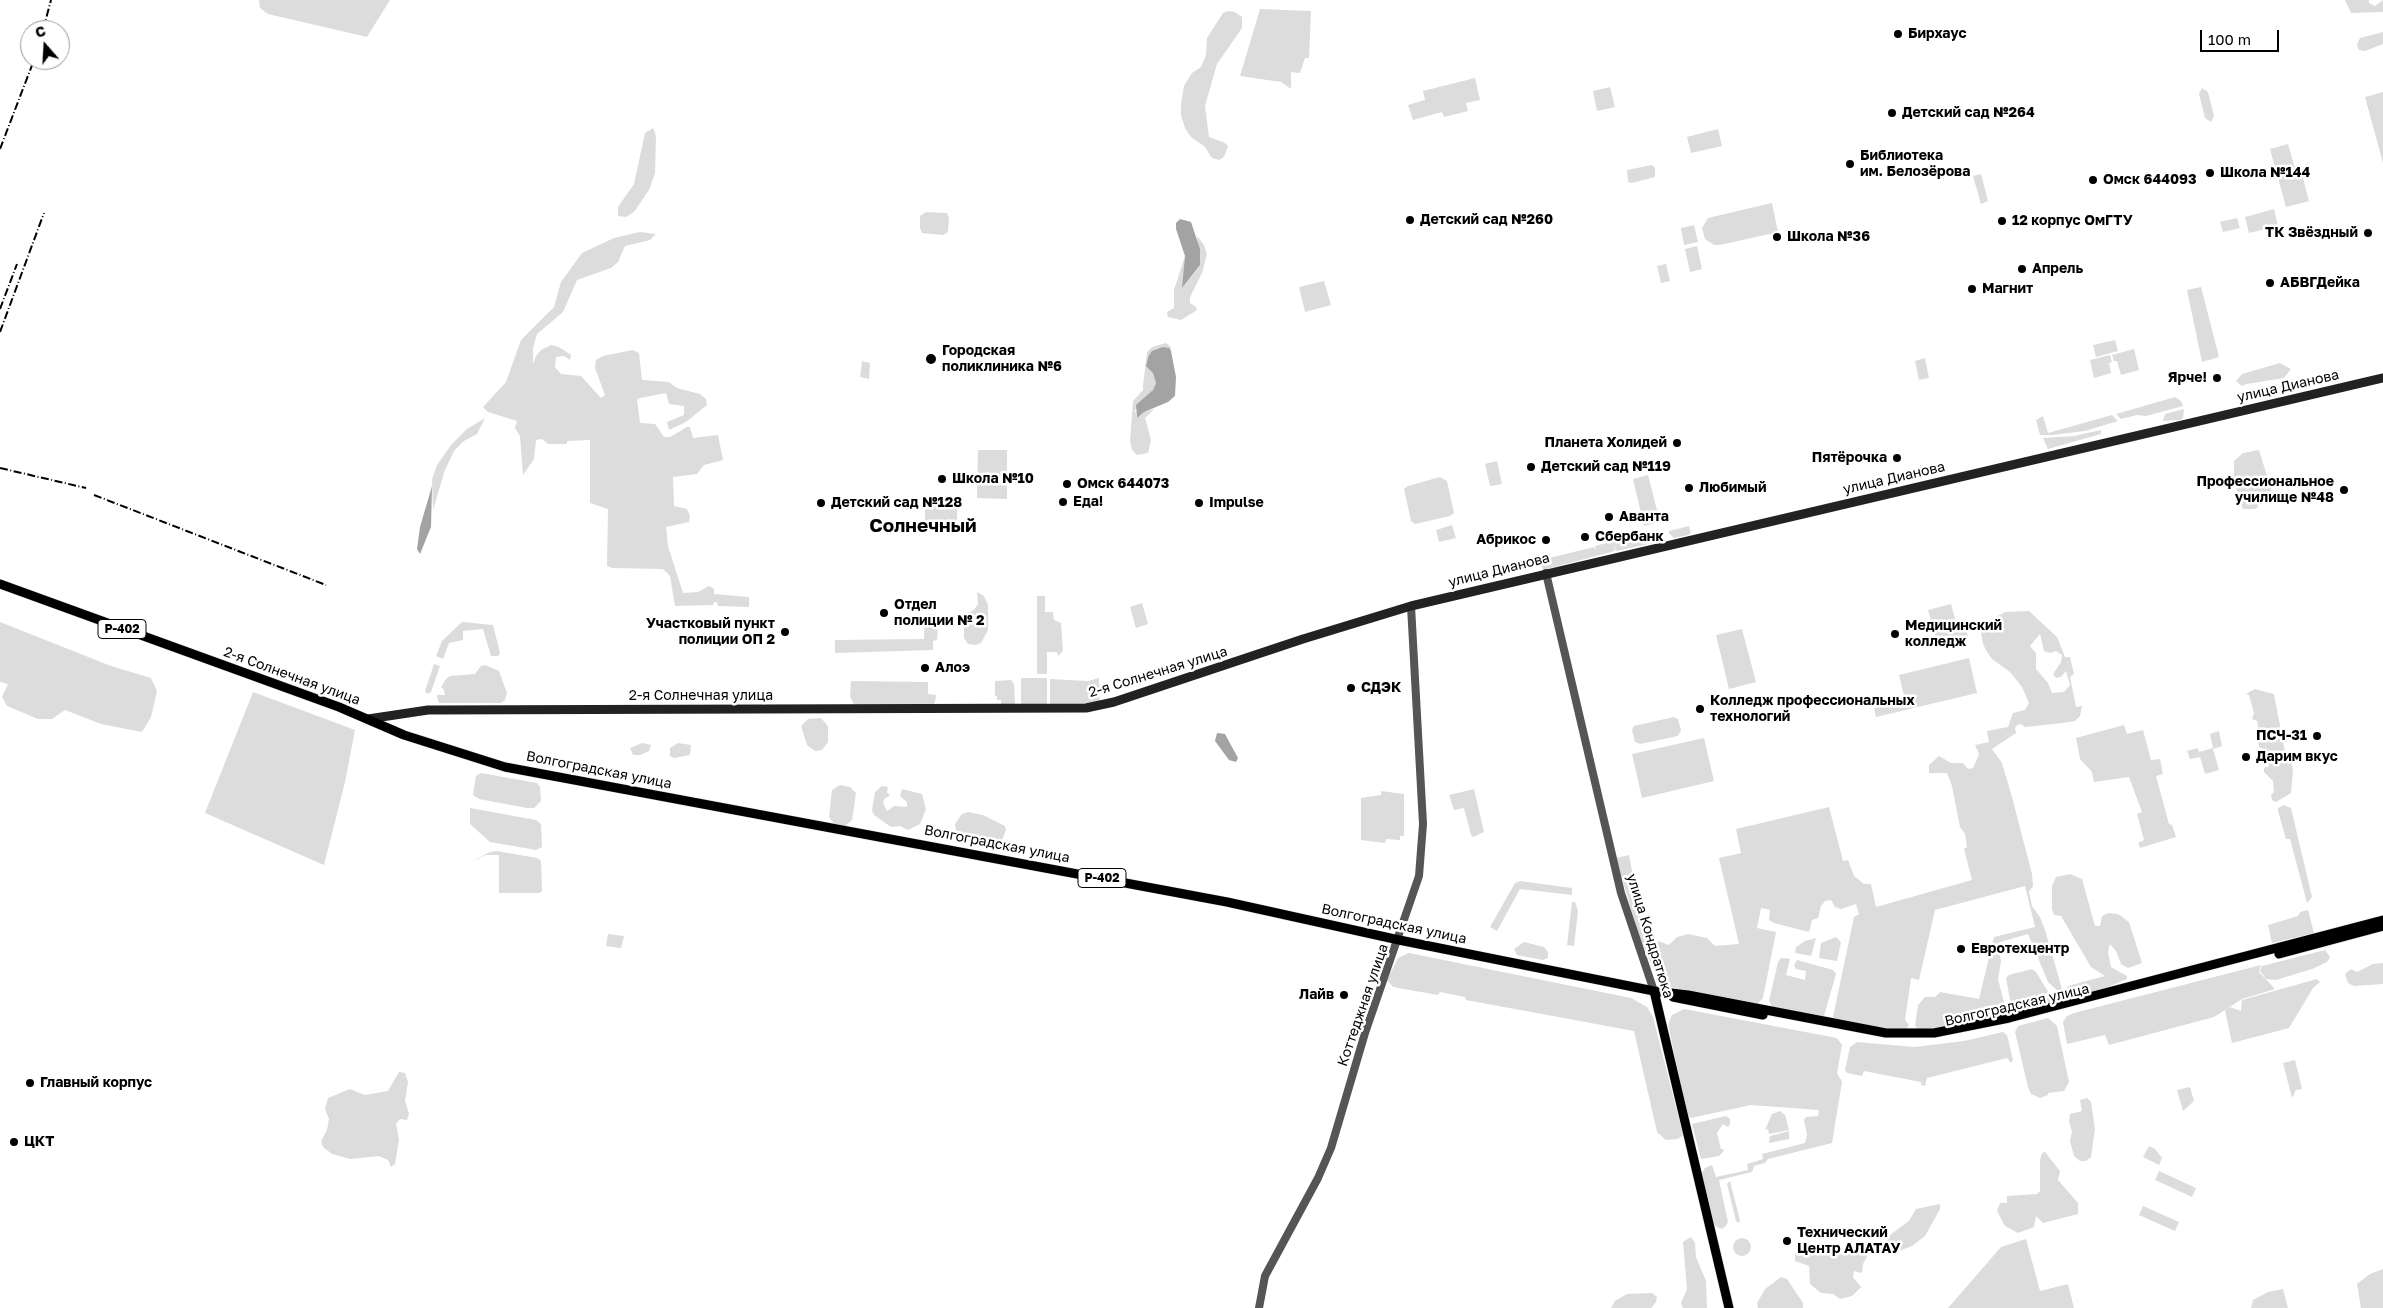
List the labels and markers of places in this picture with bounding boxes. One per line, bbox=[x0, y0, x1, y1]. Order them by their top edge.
place label: Бирхаус bbox=[1908, 26, 1966, 42]
marker: Бирхаус bbox=[1892, 28, 1904, 40]
place label: Детский сад №264 bbox=[1902, 105, 2035, 121]
marker: Детский сад №264 bbox=[1886, 107, 1898, 119]
place label: Библиотека им. Белозёрова bbox=[1860, 148, 1970, 180]
marker: Библиотека им. Белозёрова bbox=[1844, 158, 1856, 170]
place label: Школа №144 bbox=[2220, 165, 2310, 181]
marker: Школа №144 bbox=[2204, 167, 2216, 179]
place label: Омск 644093 bbox=[2103, 172, 2196, 188]
marker: Омск 644093 bbox=[2087, 174, 2099, 186]
place label: Детский сад №260 bbox=[1420, 212, 1553, 228]
place label: 12 корпус ОмГТУ bbox=[2012, 213, 2133, 229]
marker: Детский сад №260 bbox=[1404, 214, 1416, 226]
marker: 12 корпус ОмГТУ bbox=[1996, 215, 2008, 227]
place label: ТК Звёздный bbox=[2265, 225, 2358, 241]
marker: ТК Звёздный bbox=[2362, 227, 2374, 239]
place label: Школа №36 bbox=[1787, 229, 1870, 245]
marker: Школа №36 bbox=[1771, 231, 1783, 243]
place label: Апрель bbox=[2032, 261, 2083, 277]
marker: Апрель bbox=[2016, 263, 2028, 275]
place label: АБВГДейка bbox=[2280, 275, 2360, 291]
marker: АБВГДейка bbox=[2264, 277, 2276, 289]
place label: Магнит bbox=[1982, 281, 2033, 297]
marker: Магнит bbox=[1966, 283, 1978, 295]
place label: Городская поликлиника №6 bbox=[942, 343, 1062, 376]
marker: Городская поликлиника №6 bbox=[924, 352, 938, 366]
place label: Ярче! bbox=[2168, 370, 2207, 386]
marker: Ярче! bbox=[2211, 372, 2223, 384]
place label: Планета Холидей bbox=[1544, 435, 1667, 451]
marker: Планета Холидей bbox=[1671, 437, 1683, 449]
place label: Пятёрочка bbox=[1812, 450, 1887, 466]
marker: Пятёрочка bbox=[1891, 452, 1903, 464]
place label: Детский сад №119 bbox=[1541, 459, 1671, 475]
marker: Детский сад №119 bbox=[1525, 461, 1537, 473]
place label: Школа №10 bbox=[952, 471, 1034, 487]
marker: Школа №10 bbox=[936, 473, 948, 485]
place label: Профессиональное училище №48 bbox=[2197, 474, 2334, 507]
place label: Омск 644073 bbox=[1077, 476, 1169, 492]
marker: Омск 644073 bbox=[1061, 478, 1073, 490]
place label: Любимый bbox=[1699, 480, 1766, 496]
marker: Любимый bbox=[1683, 482, 1695, 494]
marker: Профессиональное училище №48 bbox=[2338, 484, 2350, 496]
place label: Еда! bbox=[1073, 494, 1103, 510]
place label: Детский сад №128 bbox=[831, 495, 962, 511]
place label: Impulse bbox=[1209, 495, 1264, 511]
marker: Еда! bbox=[1057, 496, 1069, 508]
marker: Детский сад №128 bbox=[815, 497, 827, 509]
marker: Impulse bbox=[1193, 497, 1205, 509]
place label: Аванта bbox=[1619, 509, 1669, 525]
marker: Аванта bbox=[1603, 511, 1615, 523]
place label: Сбербанк bbox=[1595, 529, 1664, 545]
marker: Сбербанк bbox=[1579, 531, 1591, 543]
place label: Абрикос bbox=[1476, 532, 1536, 548]
marker: Абрикос bbox=[1540, 534, 1552, 546]
place label: Отдел полиции № 2 bbox=[894, 597, 985, 630]
marker: Отдел полиции № 2 bbox=[878, 607, 890, 619]
place label: Участковый пункт полиции ОП 2 bbox=[646, 616, 775, 648]
place label: Медицинский колледж bbox=[1905, 618, 2002, 650]
marker: Участковый пункт полиции ОП 2 bbox=[779, 626, 791, 638]
marker: Медицинский колледж bbox=[1889, 628, 1901, 640]
place label: Алоэ bbox=[935, 660, 970, 676]
marker: Алоэ bbox=[919, 662, 931, 674]
place label: СДЭК bbox=[1361, 680, 1401, 696]
marker: СДЭК bbox=[1345, 682, 1357, 694]
place label: Колледж профессиональных технологий bbox=[1710, 693, 1915, 726]
marker: Колледж профессиональных технологий bbox=[1694, 703, 1706, 715]
place label: ПСЧ-31 bbox=[2256, 728, 2307, 744]
marker: ПСЧ-31 bbox=[2311, 730, 2323, 742]
place label: Дарим вкус bbox=[2256, 749, 2338, 765]
marker: Дарим вкус bbox=[2240, 751, 2252, 763]
place label: Евротехцентр bbox=[1971, 941, 2069, 957]
marker: Евротехцентр bbox=[1955, 943, 1967, 955]
place label: Лайв bbox=[1299, 987, 1334, 1003]
marker: Лайв bbox=[1338, 989, 1350, 1001]
place label: Главный корпус bbox=[40, 1075, 152, 1091]
marker: Главный корпус bbox=[24, 1077, 36, 1089]
place label: ЦКТ bbox=[24, 1134, 54, 1150]
marker: ЦКТ bbox=[8, 1136, 20, 1148]
place label: Технический Центр АЛАТАУ bbox=[1797, 1225, 1901, 1258]
marker: Технический Центр АЛАТАУ bbox=[1781, 1235, 1793, 1247]

